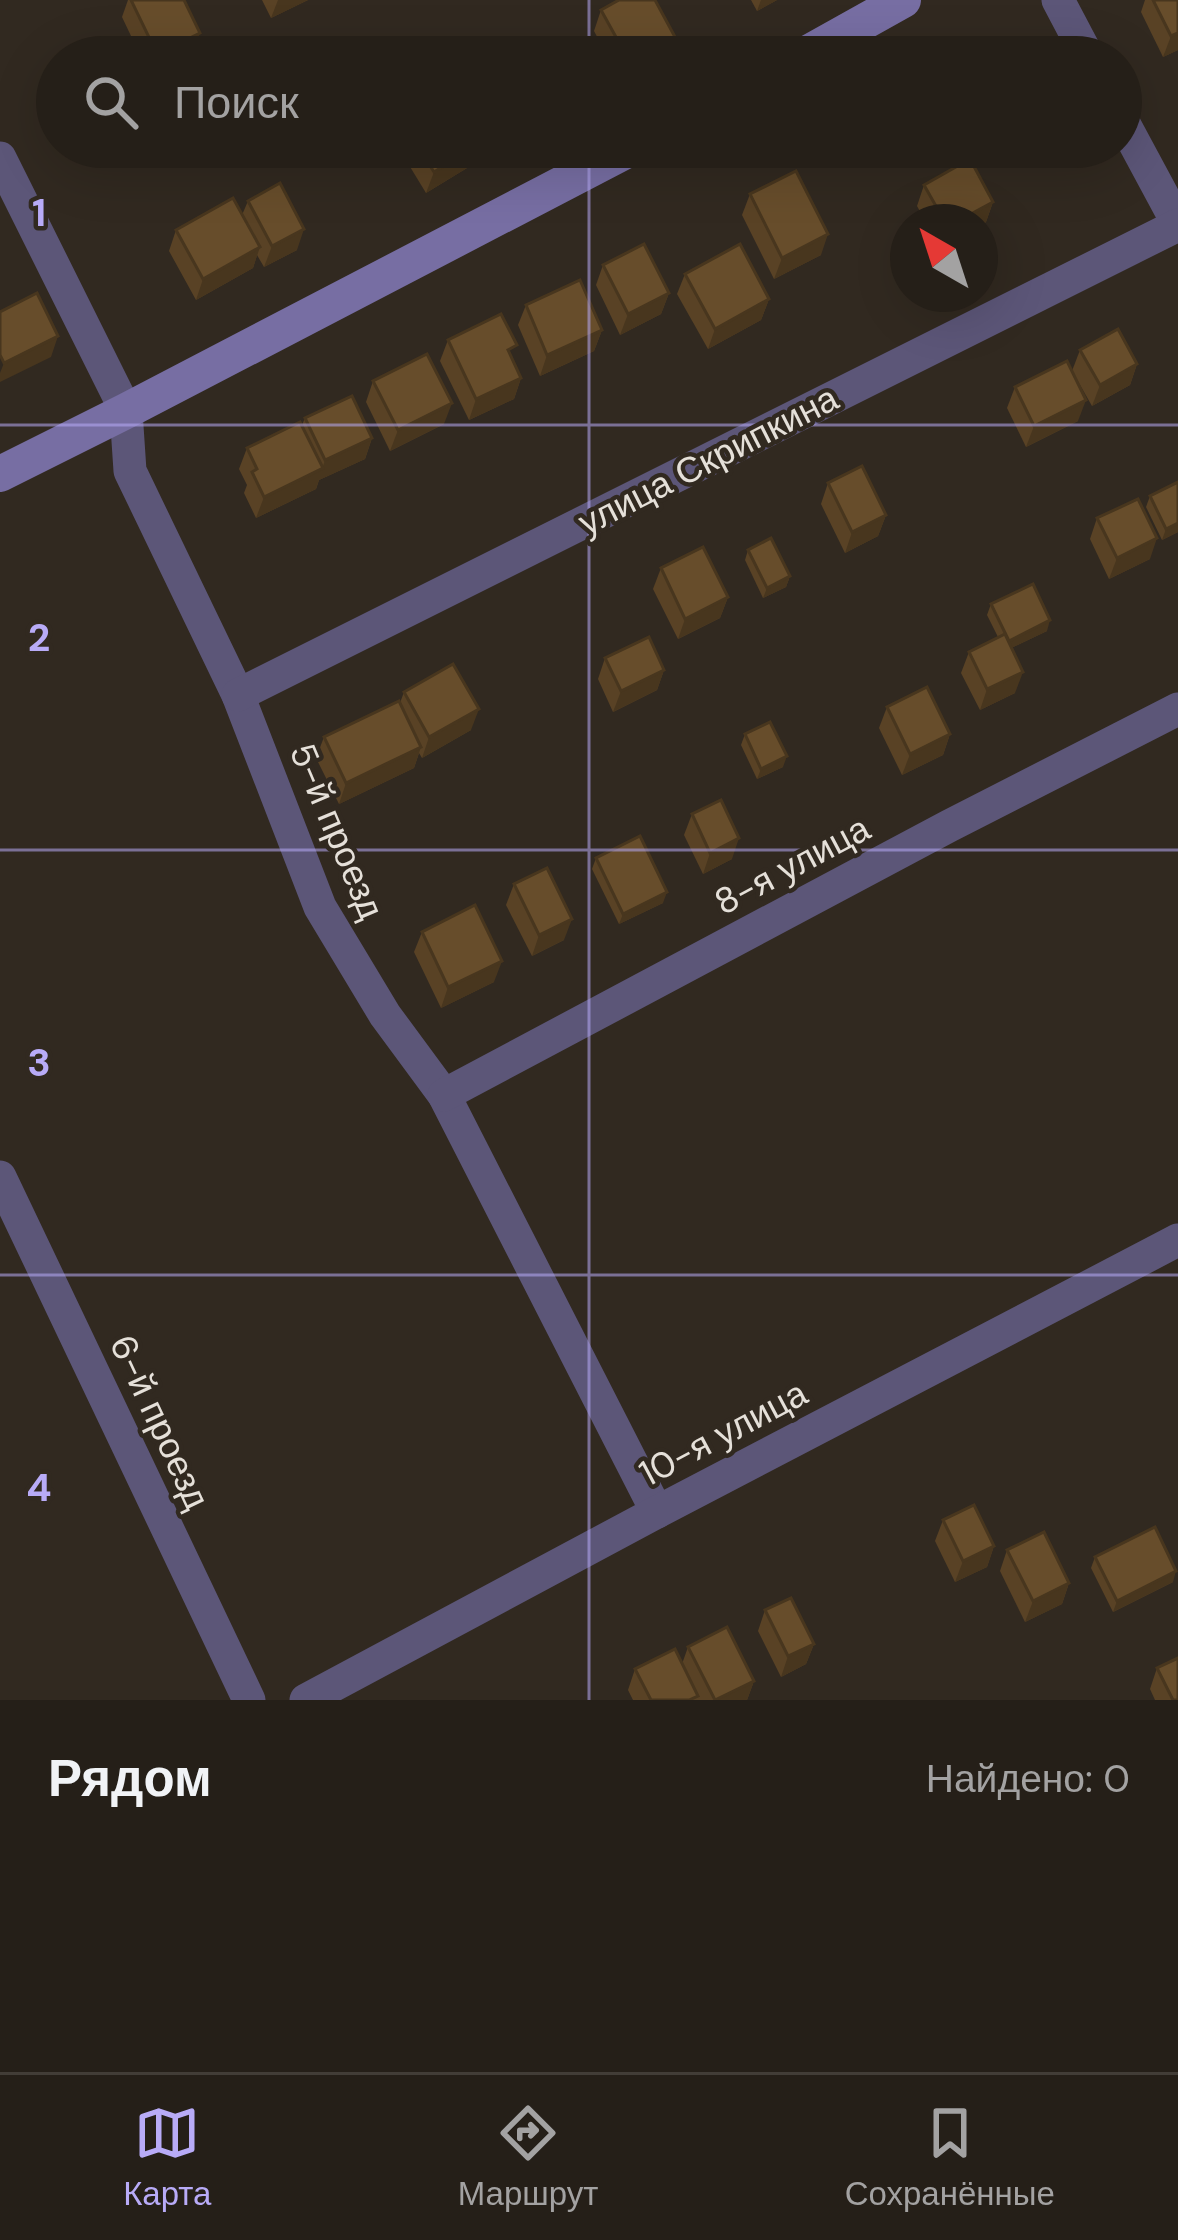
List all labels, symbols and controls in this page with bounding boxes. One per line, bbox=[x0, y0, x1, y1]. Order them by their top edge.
search box bbox=[36, 36, 1142, 168]
icon: search bbox=[78, 69, 144, 135]
text: Поиск bbox=[174, 73, 299, 132]
text: 1 bbox=[32, 187, 46, 238]
north arrow bbox=[890, 204, 998, 312]
street label: улица Скрипкина bbox=[570, 374, 847, 546]
text: 2 bbox=[28, 612, 50, 663]
street label: 5-й проезд bbox=[279, 736, 395, 926]
street label: 8-я улица bbox=[706, 804, 879, 926]
text: 3 bbox=[27, 1037, 51, 1088]
street label: 6-й проезд bbox=[99, 1327, 221, 1517]
street label: 10-я улица bbox=[631, 1369, 816, 1497]
text: 4 bbox=[26, 1462, 52, 1513]
text: Рядом bbox=[48, 1745, 212, 1812]
text: Найдено: 0 bbox=[926, 1753, 1130, 1804]
tab: Карта bbox=[123, 2100, 211, 2215]
tab: Маршрут bbox=[458, 2100, 598, 2215]
tab: Сохранённые bbox=[845, 2100, 1055, 2215]

